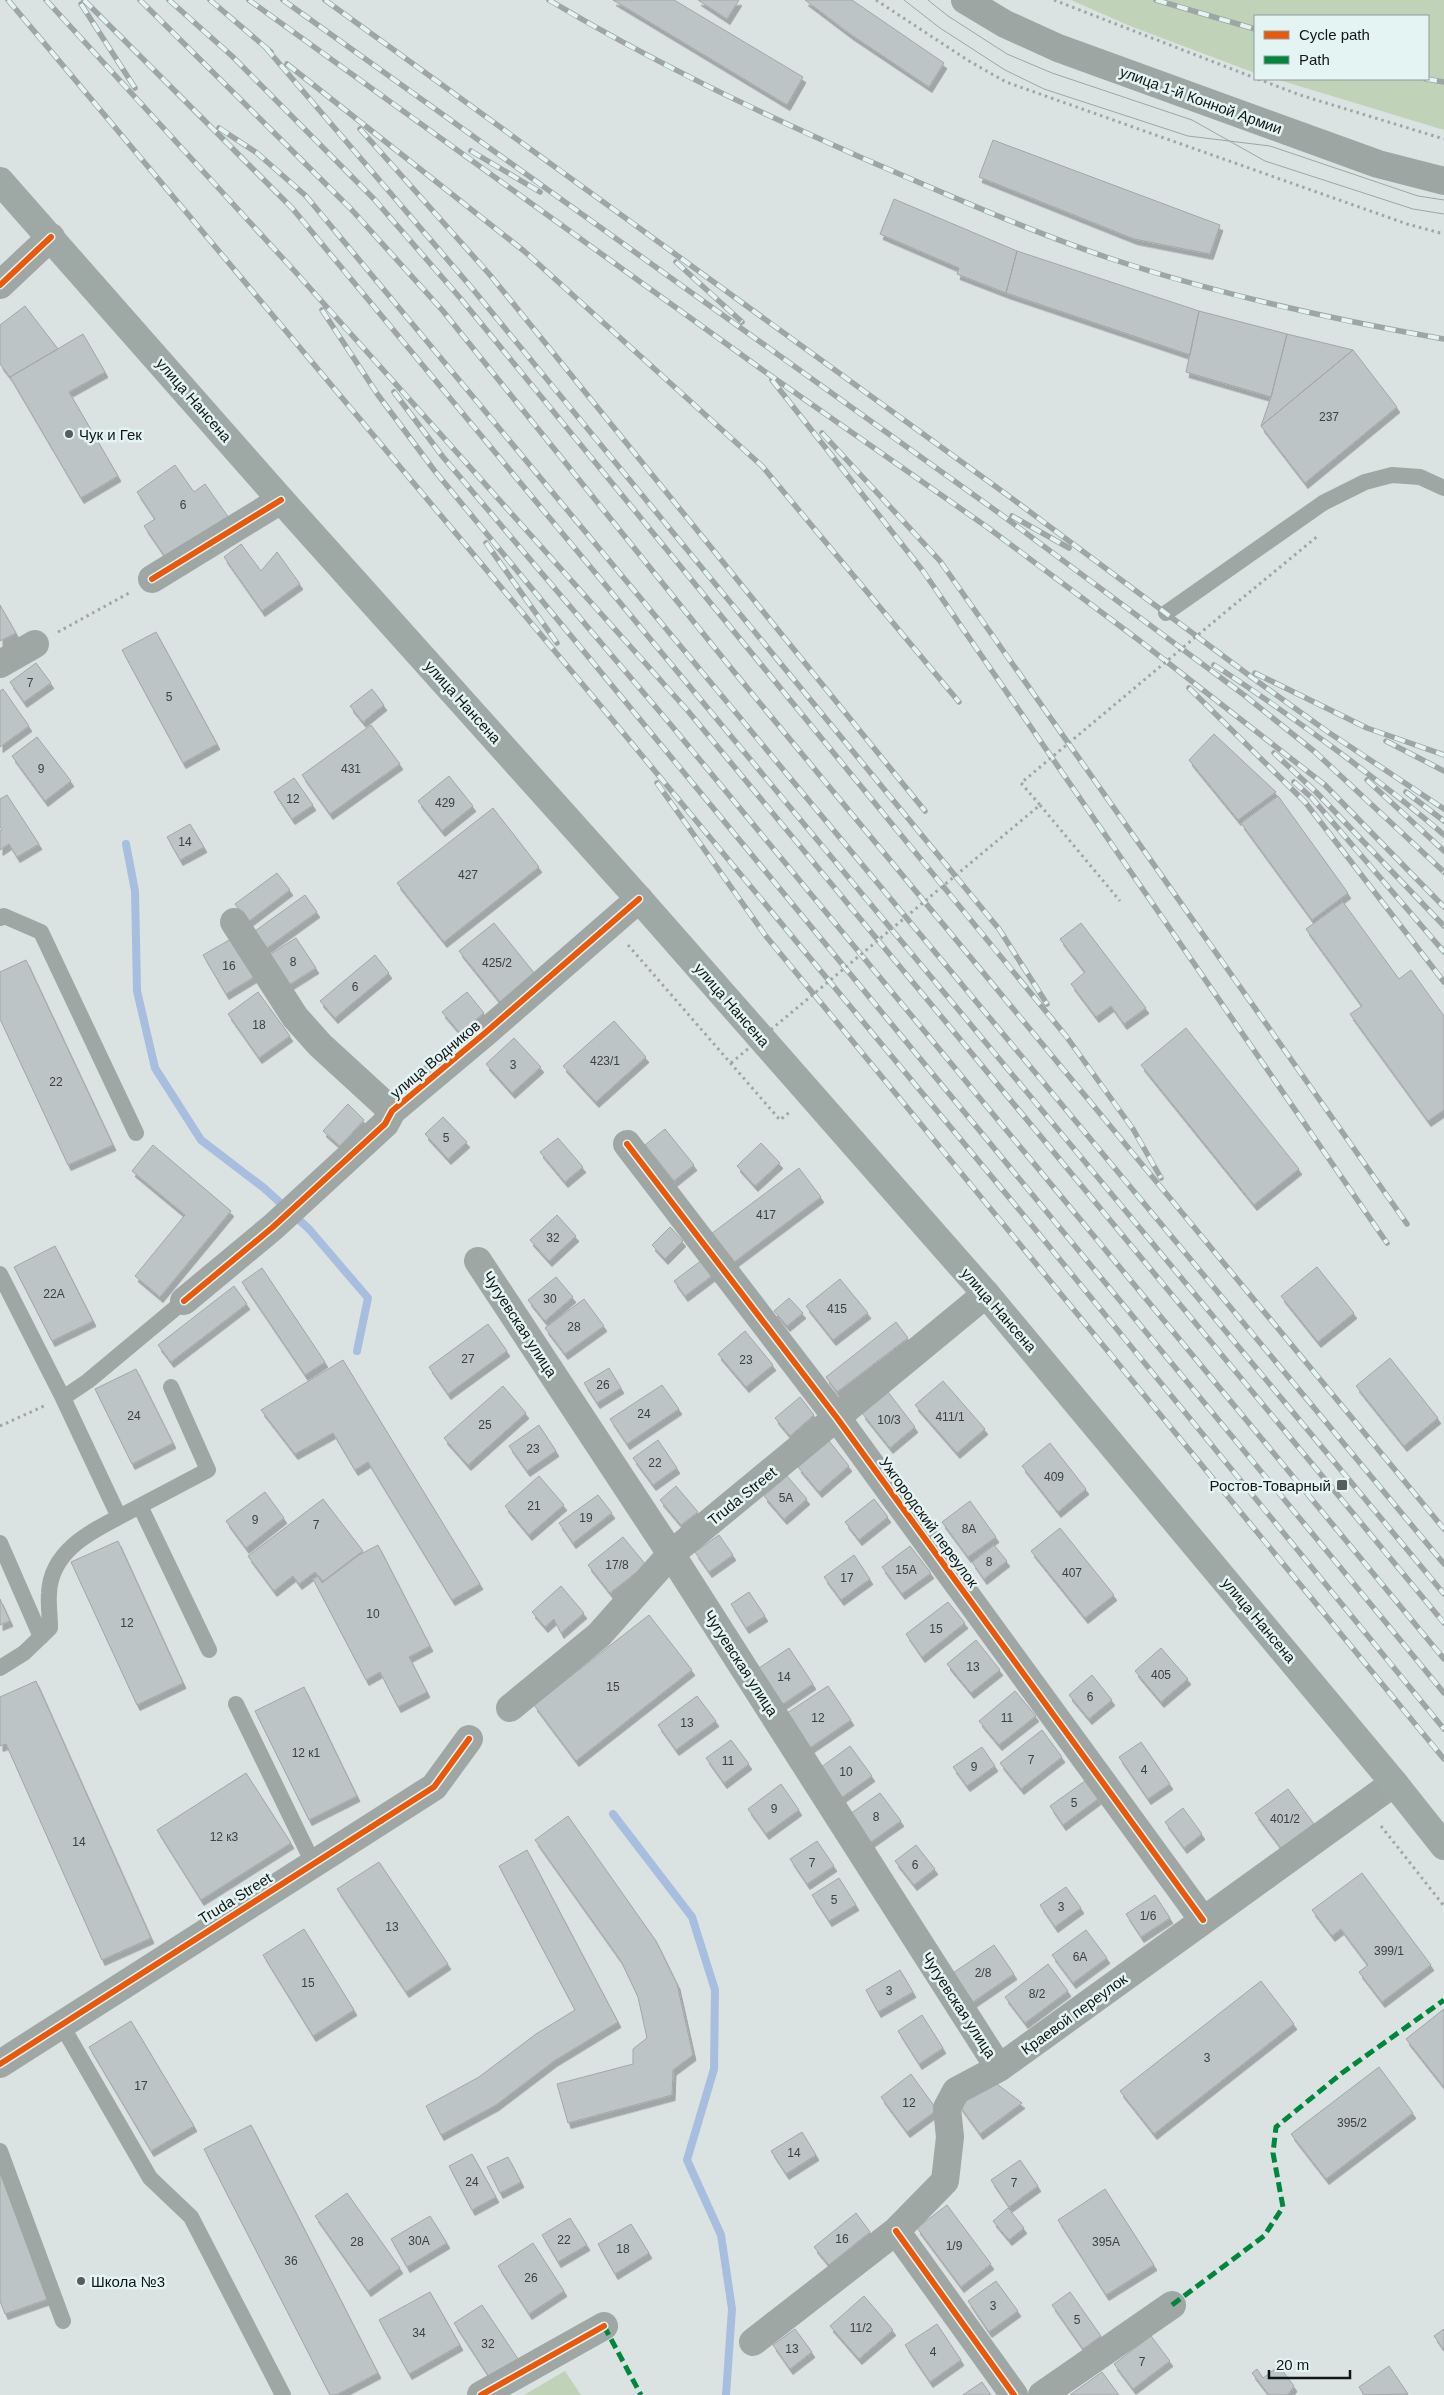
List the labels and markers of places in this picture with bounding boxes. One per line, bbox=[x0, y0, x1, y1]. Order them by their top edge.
place label: Чук и Гек bbox=[79, 426, 142, 443]
marker: Чук и Гек bbox=[63, 428, 75, 440]
place label: Ростов-Товарный bbox=[1210, 1477, 1331, 1494]
marker: Ростов-Товарный bbox=[1335, 1478, 1349, 1492]
place label: Школа №3 bbox=[91, 2273, 165, 2290]
marker: Школа №3 bbox=[75, 2275, 87, 2287]

